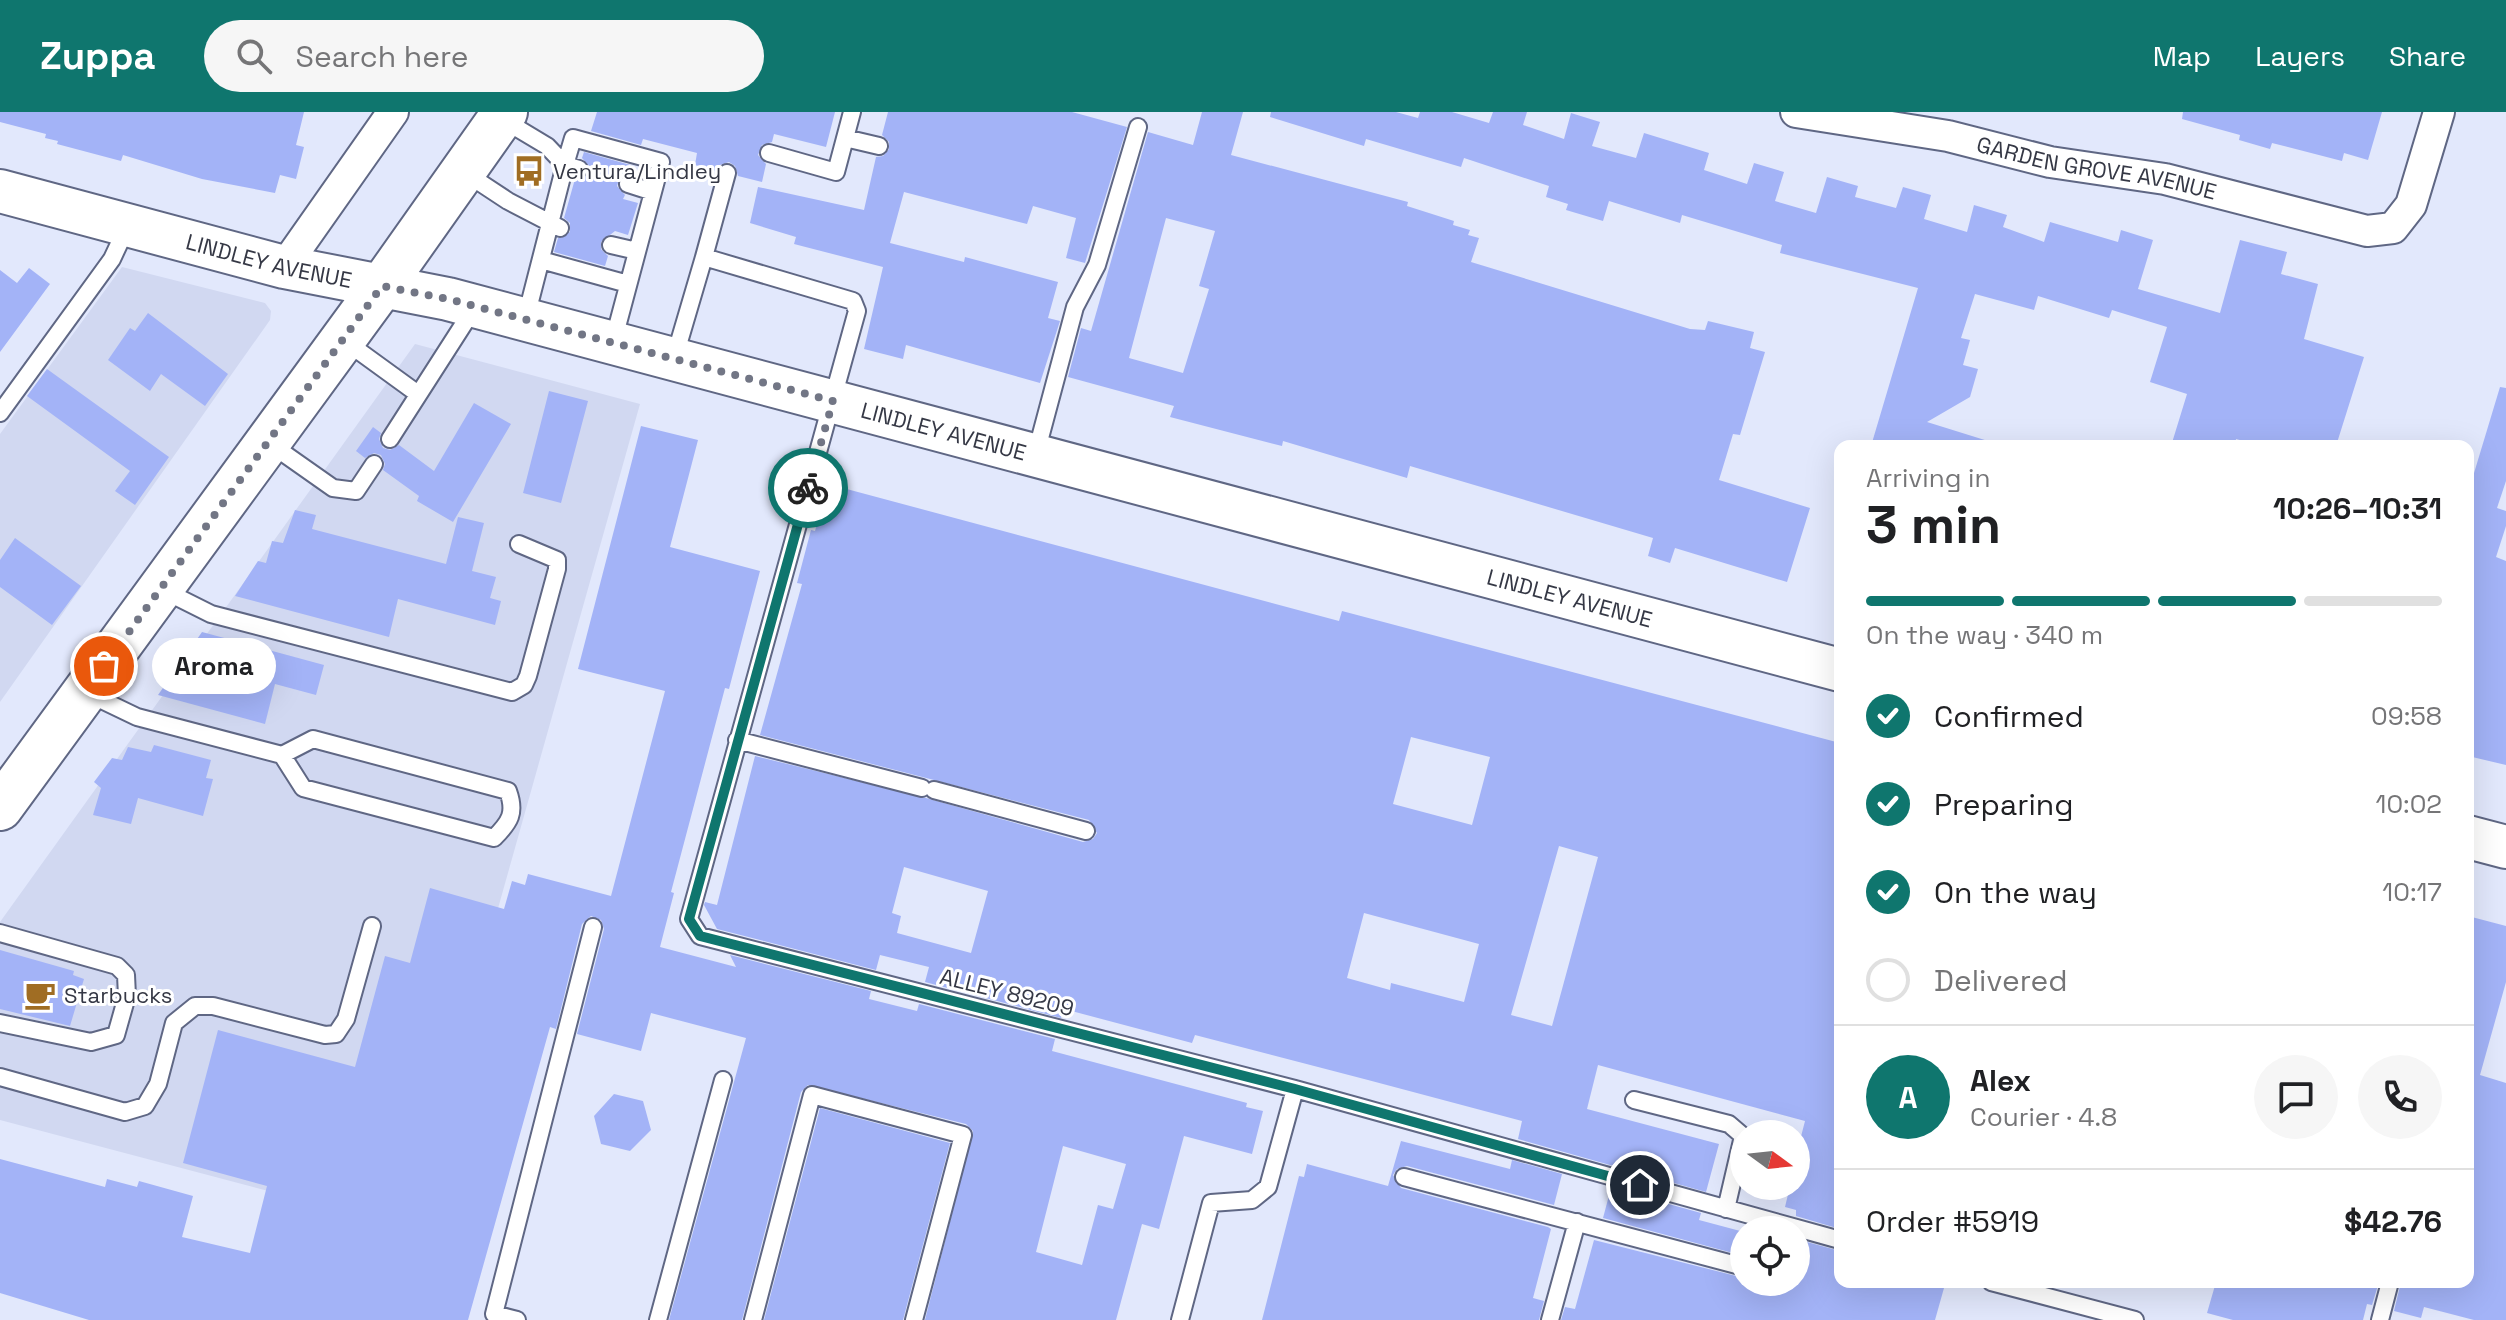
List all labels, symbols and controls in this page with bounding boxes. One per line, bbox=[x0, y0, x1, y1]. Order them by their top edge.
search box bbox=[204, 20, 764, 92]
text: Zuppa bbox=[40, 32, 156, 80]
icon: search bbox=[232, 34, 276, 78]
text: Search here bbox=[296, 37, 468, 76]
text: Map bbox=[2153, 38, 2211, 74]
text: Layers bbox=[2255, 38, 2345, 74]
text: Share bbox=[2389, 38, 2466, 74]
street label: GARDEN GROVE AVENUE bbox=[1974, 130, 2219, 206]
bus stop icon: Ventura/Lindley bbox=[512, 154, 546, 188]
place label: Ventura/Lindley bbox=[553, 157, 721, 185]
street label: LINDLEY AVENUE bbox=[183, 227, 354, 294]
street label: LINDLEY AVENUE bbox=[858, 396, 1029, 466]
courier bbox=[768, 448, 848, 528]
text: Arriving in bbox=[1866, 461, 1990, 495]
icon: bike bbox=[786, 466, 830, 510]
text: 10:26–10:31 bbox=[2273, 489, 2442, 528]
text: 3 min bbox=[1866, 492, 2001, 558]
street label: LINDLEY AVENUE bbox=[1484, 563, 1655, 633]
text: On the way · 340 m bbox=[1866, 618, 2103, 652]
pin bbox=[70, 632, 138, 700]
callout: Aroma bbox=[152, 638, 276, 694]
icon: bag bbox=[82, 644, 126, 688]
text: Aroma bbox=[174, 649, 254, 683]
icon: check bbox=[1866, 694, 1910, 738]
text: Confirmed bbox=[1934, 697, 2084, 736]
text: 09:58 bbox=[2371, 699, 2442, 733]
icon: check bbox=[1866, 782, 1910, 826]
text: Preparing bbox=[1934, 785, 2073, 824]
text: 10:02 bbox=[2376, 787, 2442, 821]
icon: check bbox=[1866, 870, 1910, 914]
text: On the way bbox=[1934, 873, 2097, 912]
text: 10:17 bbox=[2382, 875, 2442, 909]
text: Delivered bbox=[1934, 961, 2068, 1000]
street label: ALLEY 89209 bbox=[937, 962, 1077, 1022]
cafe icon: Starbucks bbox=[23, 978, 57, 1012]
place label: Starbucks bbox=[64, 981, 172, 1009]
button: chat bbox=[2254, 1055, 2338, 1139]
button: phone bbox=[2358, 1055, 2442, 1139]
text: Alex bbox=[1970, 1061, 2031, 1100]
text: A bbox=[1898, 1078, 1918, 1117]
text: Courier · 4.8 bbox=[1970, 1100, 2117, 1134]
north arrow bbox=[1730, 1120, 1810, 1200]
map controls bbox=[1730, 1120, 1810, 1296]
pin bbox=[1606, 1151, 1674, 1219]
icon: home bbox=[1618, 1163, 1662, 1207]
text: Order #5919 bbox=[1866, 1202, 2039, 1241]
text: $42.76 bbox=[2344, 1202, 2442, 1241]
button: locate bbox=[1730, 1216, 1810, 1296]

